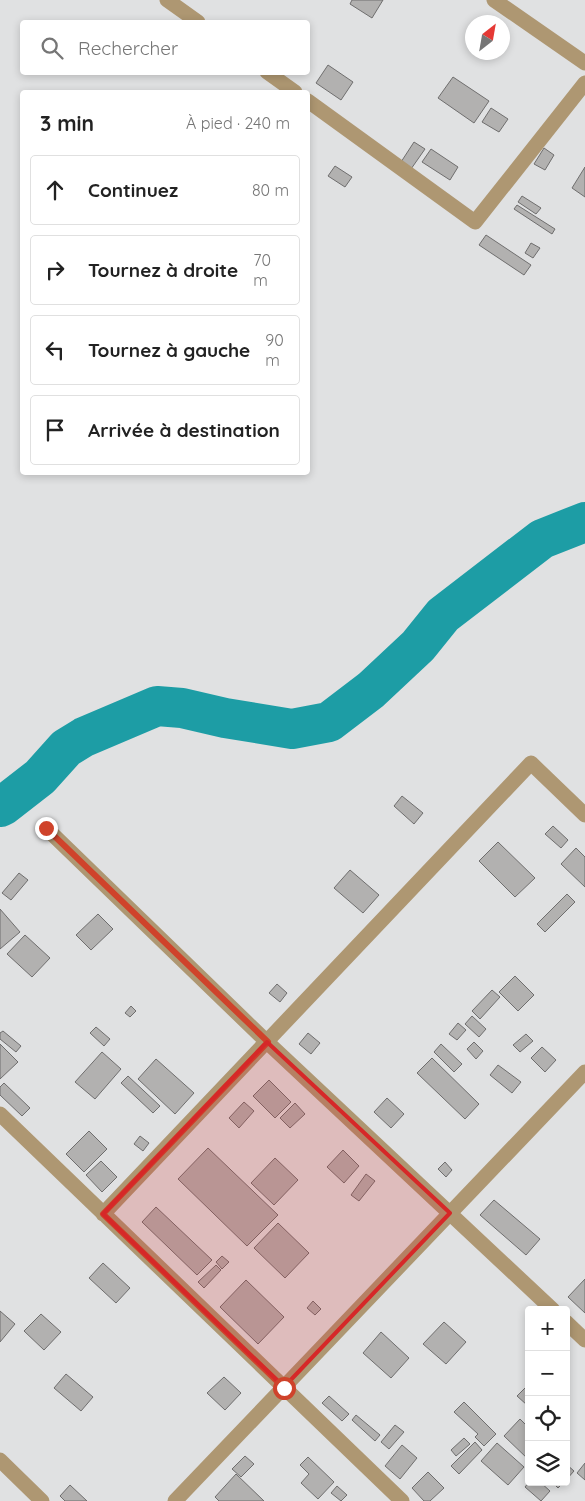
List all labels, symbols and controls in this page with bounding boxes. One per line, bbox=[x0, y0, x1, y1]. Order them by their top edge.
north arrow bbox=[465, 15, 510, 60]
search box bbox=[20, 20, 310, 75]
icon: search bbox=[38, 34, 66, 62]
text: Rechercher bbox=[78, 36, 178, 60]
text: 3 min bbox=[40, 110, 94, 136]
text: À pied · 240 m bbox=[186, 113, 290, 133]
icon: ahead bbox=[41, 176, 69, 204]
text: Continuez bbox=[88, 178, 178, 202]
text: 80 m bbox=[252, 180, 289, 200]
text: 70 m bbox=[253, 250, 271, 290]
icon: right bbox=[41, 256, 69, 284]
text: Tournez à droite bbox=[88, 258, 238, 282]
text: 90 m bbox=[265, 330, 284, 370]
icon: left bbox=[41, 336, 69, 364]
text: Tournez à gauche bbox=[88, 338, 250, 362]
icon: arrive bbox=[41, 416, 69, 444]
text: Arrivée à destination bbox=[88, 418, 280, 442]
route end bbox=[35, 817, 58, 840]
map controls bbox=[525, 1306, 570, 1486]
button: + bbox=[525, 1306, 570, 1351]
button: − bbox=[525, 1351, 570, 1396]
route start bbox=[273, 1377, 296, 1400]
button: locate bbox=[525, 1396, 570, 1441]
button: layers bbox=[525, 1441, 570, 1486]

